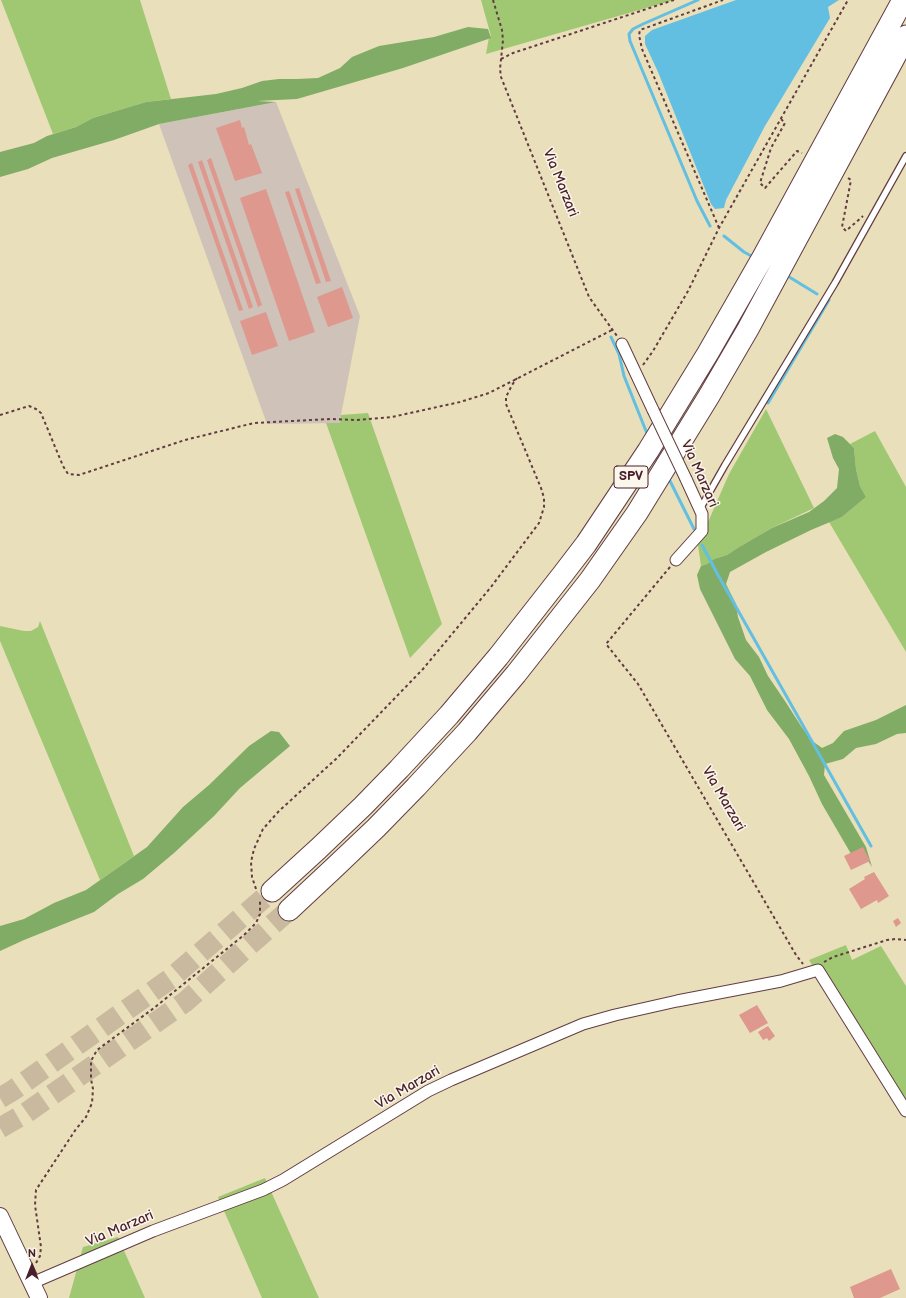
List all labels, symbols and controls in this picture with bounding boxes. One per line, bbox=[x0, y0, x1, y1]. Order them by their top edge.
street label: Via Marzari bbox=[539, 147, 581, 219]
street label: Via Marzari bbox=[677, 438, 721, 510]
road number: SPV bbox=[614, 466, 648, 488]
street label: Via Marzari bbox=[698, 764, 748, 834]
street label: Via Marzari bbox=[373, 1063, 443, 1113]
street label: Via Marzari bbox=[84, 1207, 156, 1251]
north arrow bbox=[12, 1246, 52, 1286]
text: N bbox=[28, 1247, 36, 1260]

